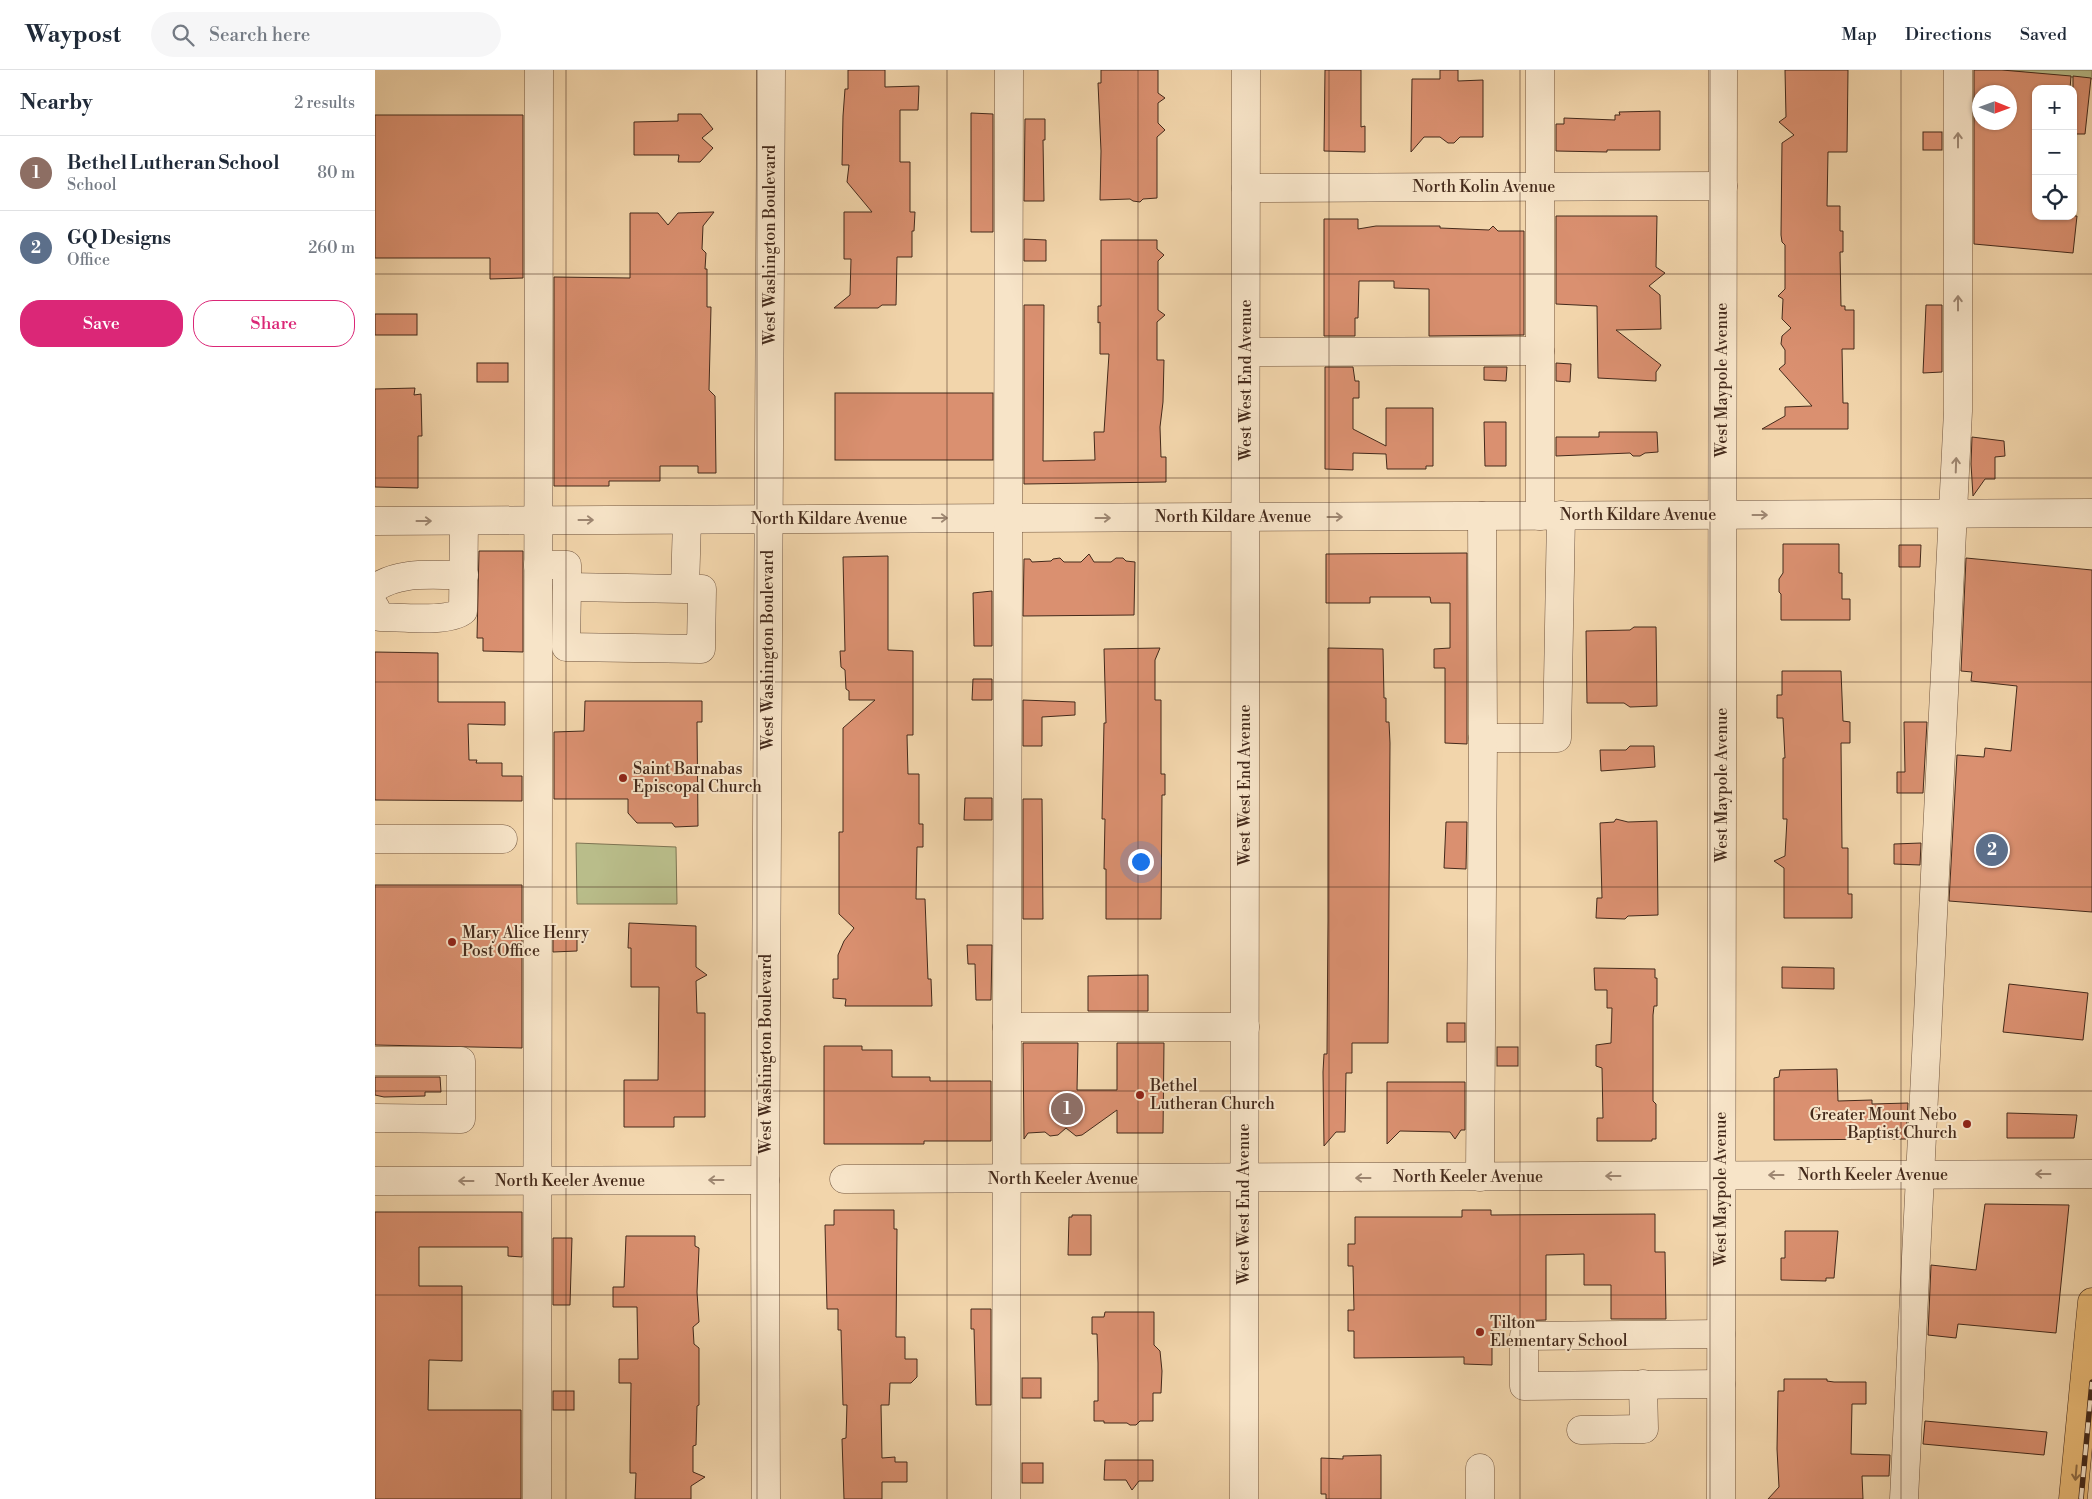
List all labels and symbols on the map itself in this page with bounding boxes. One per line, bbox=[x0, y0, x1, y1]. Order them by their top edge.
north arrow bbox=[1972, 85, 2017, 130]
one-way arrow bbox=[1953, 132, 1963, 148]
street label: West Washington Boulevard bbox=[760, 145, 780, 346]
street label: North Kolin Avenue bbox=[1413, 177, 1555, 197]
one-way arrow bbox=[1953, 295, 1963, 311]
street label: West West End Avenue bbox=[1236, 299, 1256, 462]
street label: West Maypole Avenue bbox=[1712, 303, 1732, 458]
one-way arrow bbox=[1951, 457, 1961, 474]
street label: North Kildare Avenue bbox=[1560, 505, 1716, 525]
street label: North Kildare Avenue bbox=[1155, 507, 1311, 527]
street label: North Kildare Avenue bbox=[751, 509, 907, 529]
one-way arrow bbox=[1752, 510, 1768, 520]
one-way arrow bbox=[1326, 512, 1343, 522]
one-way arrow bbox=[932, 513, 948, 523]
one-way arrow bbox=[1094, 513, 1110, 523]
one-way arrow bbox=[578, 515, 594, 525]
one-way arrow bbox=[415, 516, 431, 526]
street label: West Washington Boulevard bbox=[758, 550, 778, 751]
street label: West West End Avenue bbox=[1235, 704, 1255, 867]
street label: West Maypole Avenue bbox=[1712, 708, 1732, 863]
place label: Saint Barnabas Episcopal Church bbox=[633, 759, 762, 797]
marker: Saint Barnabas Episcopal Church bbox=[617, 772, 629, 784]
pin: 2 bbox=[1976, 831, 2008, 869]
your location bbox=[1128, 849, 1154, 875]
place label: Mary Alice Henry Post Office bbox=[462, 923, 589, 961]
marker: Mary Alice Henry Post Office bbox=[446, 936, 458, 948]
street label: West Washington Boulevard bbox=[756, 954, 776, 1155]
place label: Bethel Lutheran Church bbox=[1149, 1076, 1275, 1114]
marker: Bethel Lutheran Church bbox=[1134, 1089, 1146, 1101]
pin: 1 bbox=[1051, 1090, 1083, 1128]
place label: Greater Mount Nebo Baptist Church bbox=[1810, 1105, 1957, 1143]
street label: West Maypole Avenue bbox=[1711, 1112, 1731, 1267]
marker: Greater Mount Nebo Baptist Church bbox=[1961, 1118, 1973, 1130]
street label: West West End Avenue bbox=[1234, 1123, 1254, 1286]
street label: North Keeler Avenue bbox=[1798, 1165, 1948, 1185]
street label: North Keeler Avenue bbox=[1393, 1167, 1543, 1187]
street label: North Keeler Avenue bbox=[988, 1169, 1138, 1189]
one-way arrow bbox=[2036, 1169, 2052, 1179]
street label: North Keeler Avenue bbox=[495, 1171, 645, 1191]
one-way arrow bbox=[1606, 1171, 1622, 1181]
one-way arrow bbox=[1768, 1171, 1784, 1180]
one-way arrow bbox=[1356, 1173, 1372, 1183]
one-way arrow bbox=[709, 1175, 725, 1185]
one-way arrow bbox=[459, 1176, 475, 1186]
place label: Tilton Elementary School bbox=[1490, 1313, 1628, 1351]
marker: Tilton Elementary School bbox=[1474, 1326, 1486, 1338]
one-way arrow bbox=[2071, 1465, 2081, 1481]

